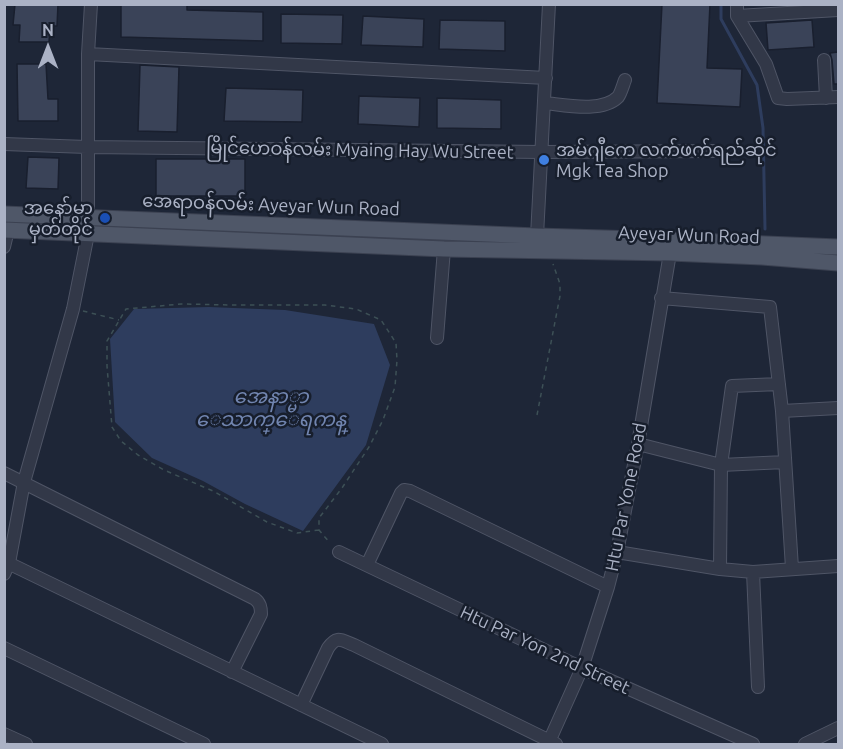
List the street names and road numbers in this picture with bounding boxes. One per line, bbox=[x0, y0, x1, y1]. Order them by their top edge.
street label: မြိုင်ဟေဝန်လမ်း Myaing Hay Wu Street bbox=[206, 137, 514, 163]
street label: အေရာဝန်လမ်း Ayeyar Wun Road bbox=[142, 190, 400, 220]
street label: Ayeyar Wun Road bbox=[618, 222, 760, 248]
street label: Htu Par Yone Road bbox=[601, 421, 651, 573]
street label: Htu Par Yon 2nd Street bbox=[457, 601, 633, 699]

